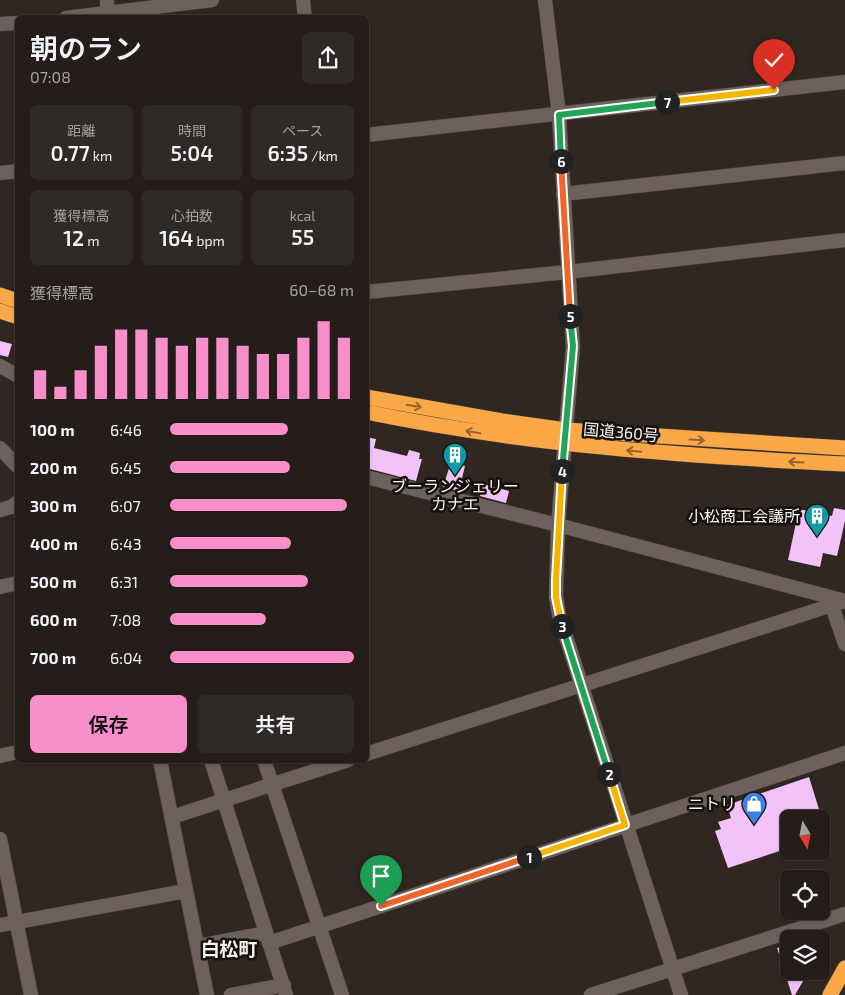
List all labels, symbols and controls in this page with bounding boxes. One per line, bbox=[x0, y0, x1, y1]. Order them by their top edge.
text: 朝のラン bbox=[30, 31, 142, 65]
button: share bbox=[302, 32, 354, 84]
pin bbox=[753, 39, 795, 90]
icon: check bbox=[760, 46, 788, 74]
text: 07:08 bbox=[30, 67, 71, 86]
pin: 7 bbox=[654, 90, 680, 114]
text: 7 bbox=[664, 94, 671, 111]
text: 距離 bbox=[67, 122, 95, 139]
text: 時間 bbox=[178, 122, 206, 139]
text: ペース bbox=[282, 122, 323, 139]
text: 0.77 bbox=[50, 140, 90, 165]
text: 5:04 bbox=[171, 140, 213, 165]
text: 6:35 bbox=[267, 140, 308, 165]
text: km bbox=[90, 147, 112, 164]
text: /km bbox=[308, 147, 338, 164]
pin: 6 bbox=[548, 148, 574, 174]
text: 6 bbox=[557, 153, 566, 170]
text: 獲得標高 bbox=[53, 207, 109, 224]
text: 心拍数 bbox=[171, 207, 213, 224]
text: kcal bbox=[290, 207, 315, 224]
text: 55 bbox=[291, 224, 314, 249]
text: 12 bbox=[63, 225, 84, 250]
text: 164 bbox=[159, 225, 193, 250]
text: m bbox=[84, 232, 99, 249]
text: bpm bbox=[193, 232, 225, 249]
text: 60–68 m bbox=[289, 280, 354, 299]
text: 獲得標高 bbox=[30, 283, 94, 302]
pin: 5 bbox=[558, 304, 582, 328]
text: 5 bbox=[567, 308, 574, 325]
one-way arrow bbox=[406, 401, 422, 411]
street label: 国道360号 bbox=[583, 419, 660, 444]
text: 100 m bbox=[30, 420, 75, 439]
text: 6:46 bbox=[110, 420, 142, 439]
one-way arrow bbox=[465, 427, 481, 437]
one-way arrow bbox=[689, 435, 705, 444]
building icon: ブーランジェリー カナエ bbox=[442, 442, 468, 476]
one-way arrow bbox=[626, 446, 642, 456]
one-way arrow bbox=[789, 457, 805, 466]
text: 200 m bbox=[30, 458, 77, 477]
text: 6:45 bbox=[110, 458, 141, 477]
pin: 4 bbox=[550, 458, 574, 484]
text: 4 bbox=[558, 463, 567, 480]
place label: ブーランジェリー カナエ bbox=[391, 476, 519, 513]
text: 300 m bbox=[30, 496, 77, 515]
text: 6:07 bbox=[110, 496, 141, 515]
building icon: 小松商工会議所 bbox=[804, 503, 830, 537]
place label: 小松商工会議所 bbox=[688, 506, 800, 525]
text: 400 m bbox=[30, 534, 78, 553]
text: 6:43 bbox=[110, 534, 142, 553]
text: 500 m bbox=[30, 572, 77, 591]
text: 6:31 bbox=[110, 572, 138, 591]
text: 600 m bbox=[30, 610, 77, 629]
text: 7:08 bbox=[110, 610, 141, 629]
pin: 3 bbox=[550, 614, 574, 638]
text: 3 bbox=[559, 618, 566, 635]
text: 700 m bbox=[30, 648, 76, 667]
text: 6:04 bbox=[110, 648, 142, 667]
button: 保存 bbox=[30, 695, 187, 753]
button: 共有 bbox=[197, 695, 354, 753]
pin: 2 bbox=[596, 762, 622, 786]
text: 2 bbox=[605, 766, 614, 783]
shop icon: ニトリ bbox=[741, 791, 767, 825]
place label: ニトリ bbox=[688, 794, 736, 813]
north arrow bbox=[780, 810, 830, 860]
map controls bbox=[780, 810, 830, 980]
pin: 1 bbox=[516, 844, 542, 870]
text: 1 bbox=[526, 849, 533, 866]
pin bbox=[360, 855, 402, 906]
icon: arrive bbox=[367, 862, 395, 890]
button: locate bbox=[780, 870, 830, 920]
button: layers bbox=[780, 930, 830, 980]
district label: 白松町 bbox=[200, 937, 258, 960]

